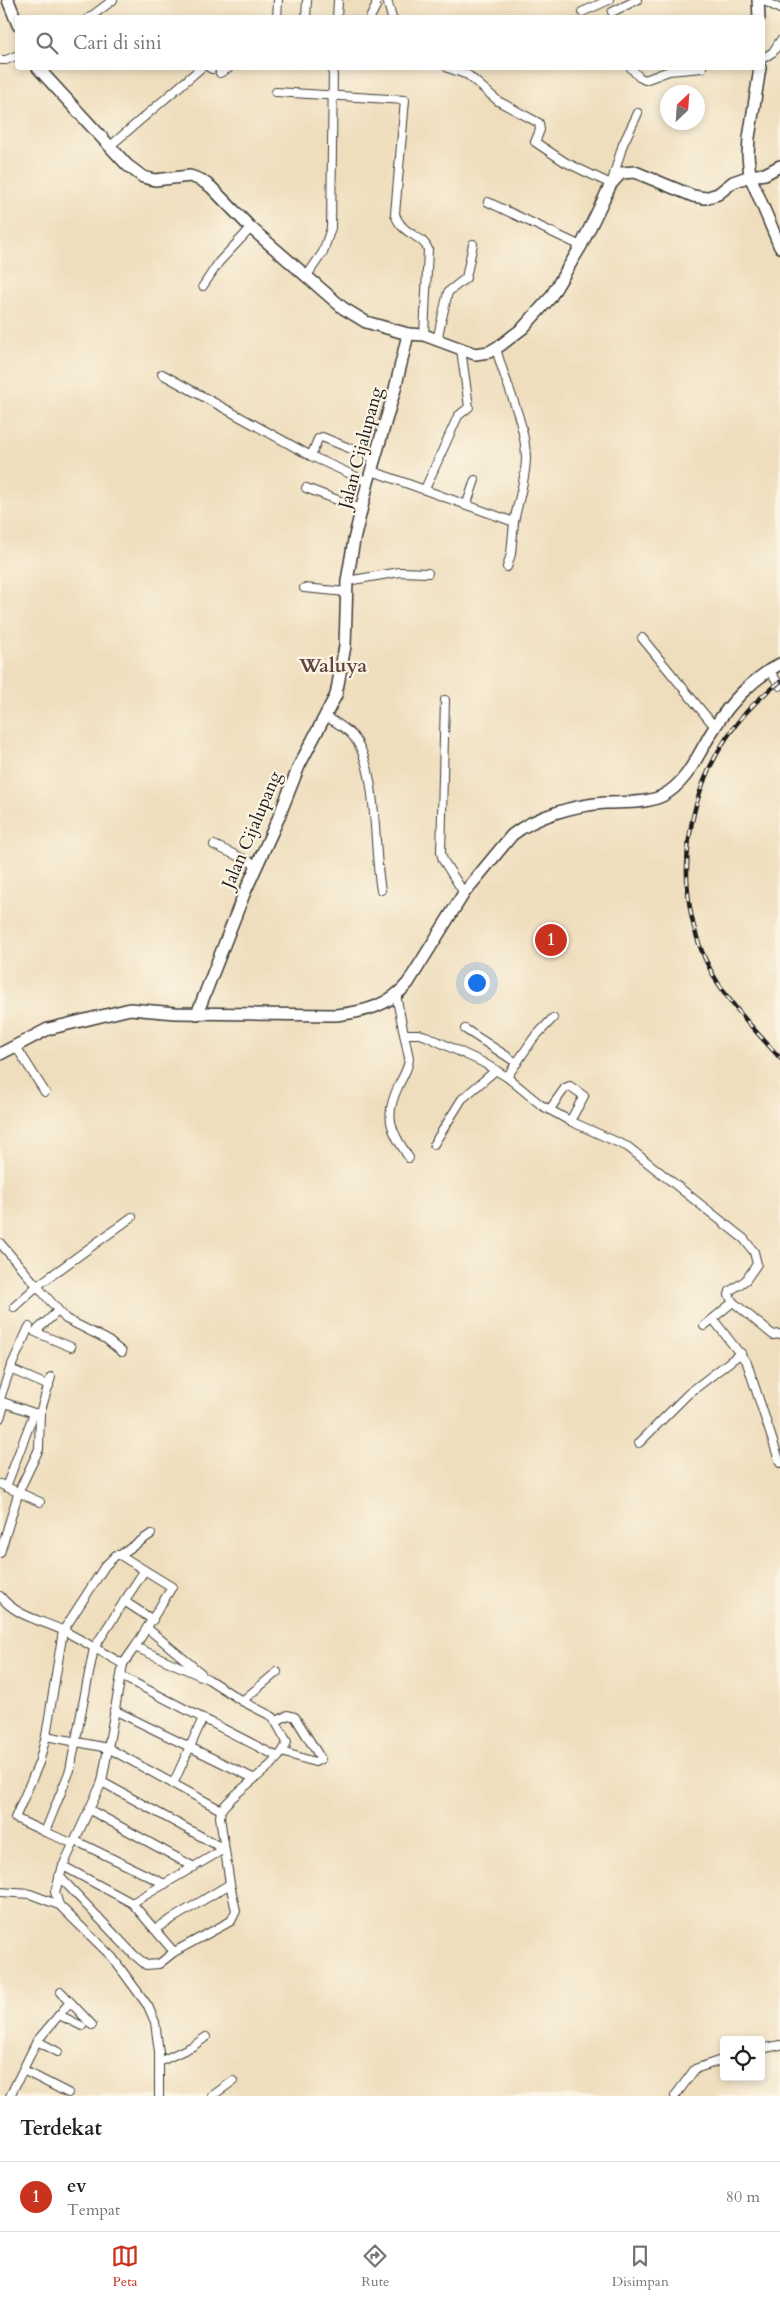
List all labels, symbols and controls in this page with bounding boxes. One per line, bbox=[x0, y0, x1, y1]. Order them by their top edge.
search box bbox=[15, 15, 765, 70]
icon: search bbox=[33, 29, 61, 57]
text: Cari di sini bbox=[73, 30, 162, 56]
north arrow bbox=[660, 85, 705, 130]
street label: Jalan Cijalupang bbox=[332, 383, 389, 515]
district label: Waluya bbox=[298, 652, 367, 679]
street label: Jalan Cijalupang bbox=[215, 767, 288, 895]
pin: 1 bbox=[535, 921, 567, 959]
your location bbox=[464, 970, 490, 996]
map controls bbox=[720, 2036, 765, 2081]
button: locate bbox=[720, 2036, 765, 2081]
text: Terdekat bbox=[20, 2114, 102, 2143]
text: ev bbox=[67, 2173, 86, 2199]
text: 1 bbox=[32, 2186, 40, 2208]
text: 80 m bbox=[726, 2186, 760, 2208]
text: Tempat bbox=[67, 2199, 120, 2221]
tab: Peta bbox=[111, 2242, 139, 2291]
tab: Rute bbox=[361, 2242, 389, 2291]
tab: Disimpan bbox=[612, 2242, 669, 2291]

